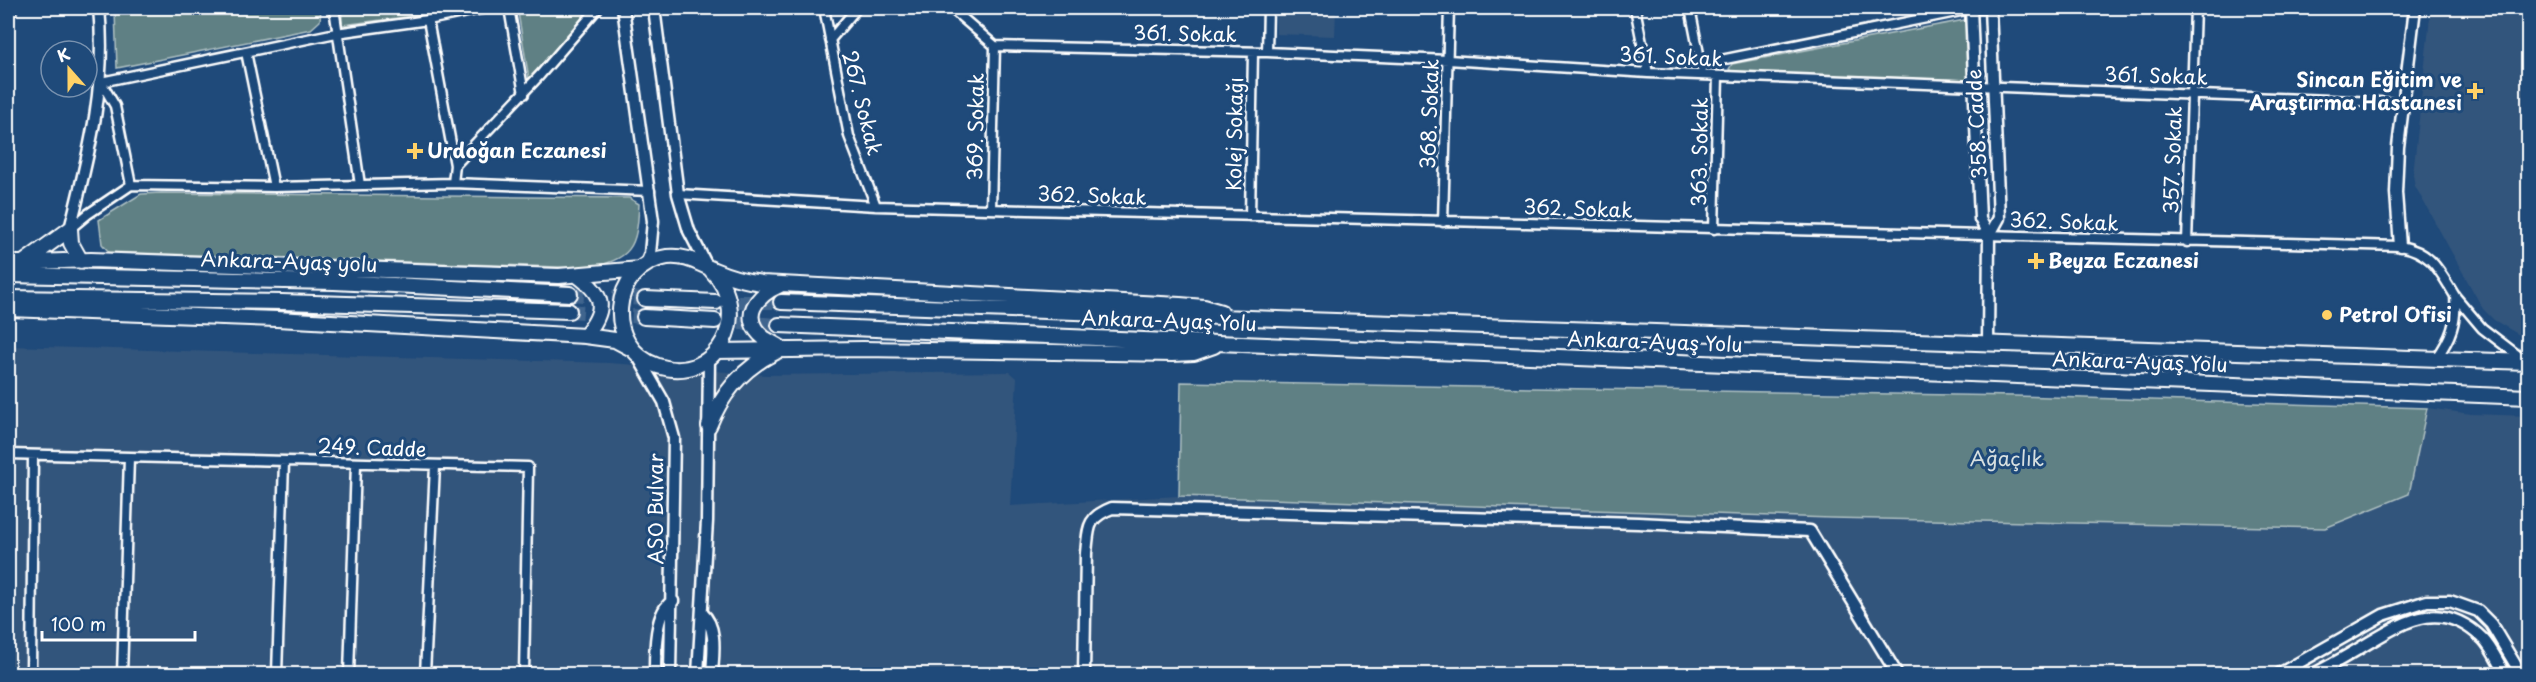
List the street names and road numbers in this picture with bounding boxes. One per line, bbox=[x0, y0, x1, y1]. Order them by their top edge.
street label: 361. Sokak bbox=[1133, 17, 1237, 49]
street label: 361. Sokak bbox=[1618, 38, 1724, 74]
street label: 267. Sokak bbox=[835, 47, 890, 158]
street label: 368. Sokak bbox=[1412, 58, 1446, 170]
street label: 361. Sokak bbox=[2104, 58, 2208, 92]
street label: 358. Cadde bbox=[1958, 68, 1994, 180]
street label: 369. Sokak bbox=[959, 73, 991, 181]
street label: Kolej Sokağı bbox=[1218, 77, 1250, 191]
street label: 363. Sokak bbox=[1683, 97, 1715, 207]
street label: 357. Sokak bbox=[2155, 106, 2189, 214]
street label: 362. Sokak bbox=[1037, 178, 1147, 212]
street label: 362. Sokak bbox=[1523, 191, 1633, 225]
street label: 362. Sokak bbox=[2009, 204, 2119, 238]
street label: Ankara-Ayaş yolu bbox=[200, 243, 378, 279]
street label: Ankara-Ayaş Yolu bbox=[1081, 302, 1257, 338]
street label: Ankara-Ayaş Yolu bbox=[1567, 323, 1743, 359]
street label: Ankara-Ayaş Yolu bbox=[2052, 343, 2228, 379]
street label: 249. Cadde bbox=[317, 430, 427, 464]
street label: ASO Bulvar bbox=[640, 453, 670, 565]

